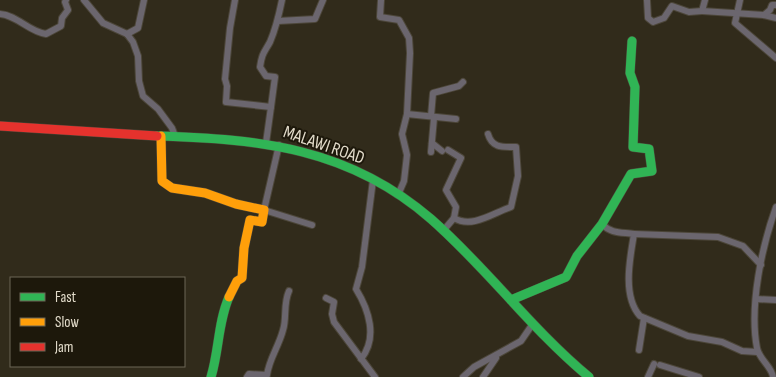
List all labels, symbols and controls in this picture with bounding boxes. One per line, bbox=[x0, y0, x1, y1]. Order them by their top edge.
street label: MALAWI ROAD bbox=[281, 121, 367, 169]
legend bbox=[10, 277, 185, 367]
text: Fast bbox=[55, 288, 77, 307]
text: Slow bbox=[55, 313, 79, 332]
text: Jam bbox=[54, 338, 73, 357]

